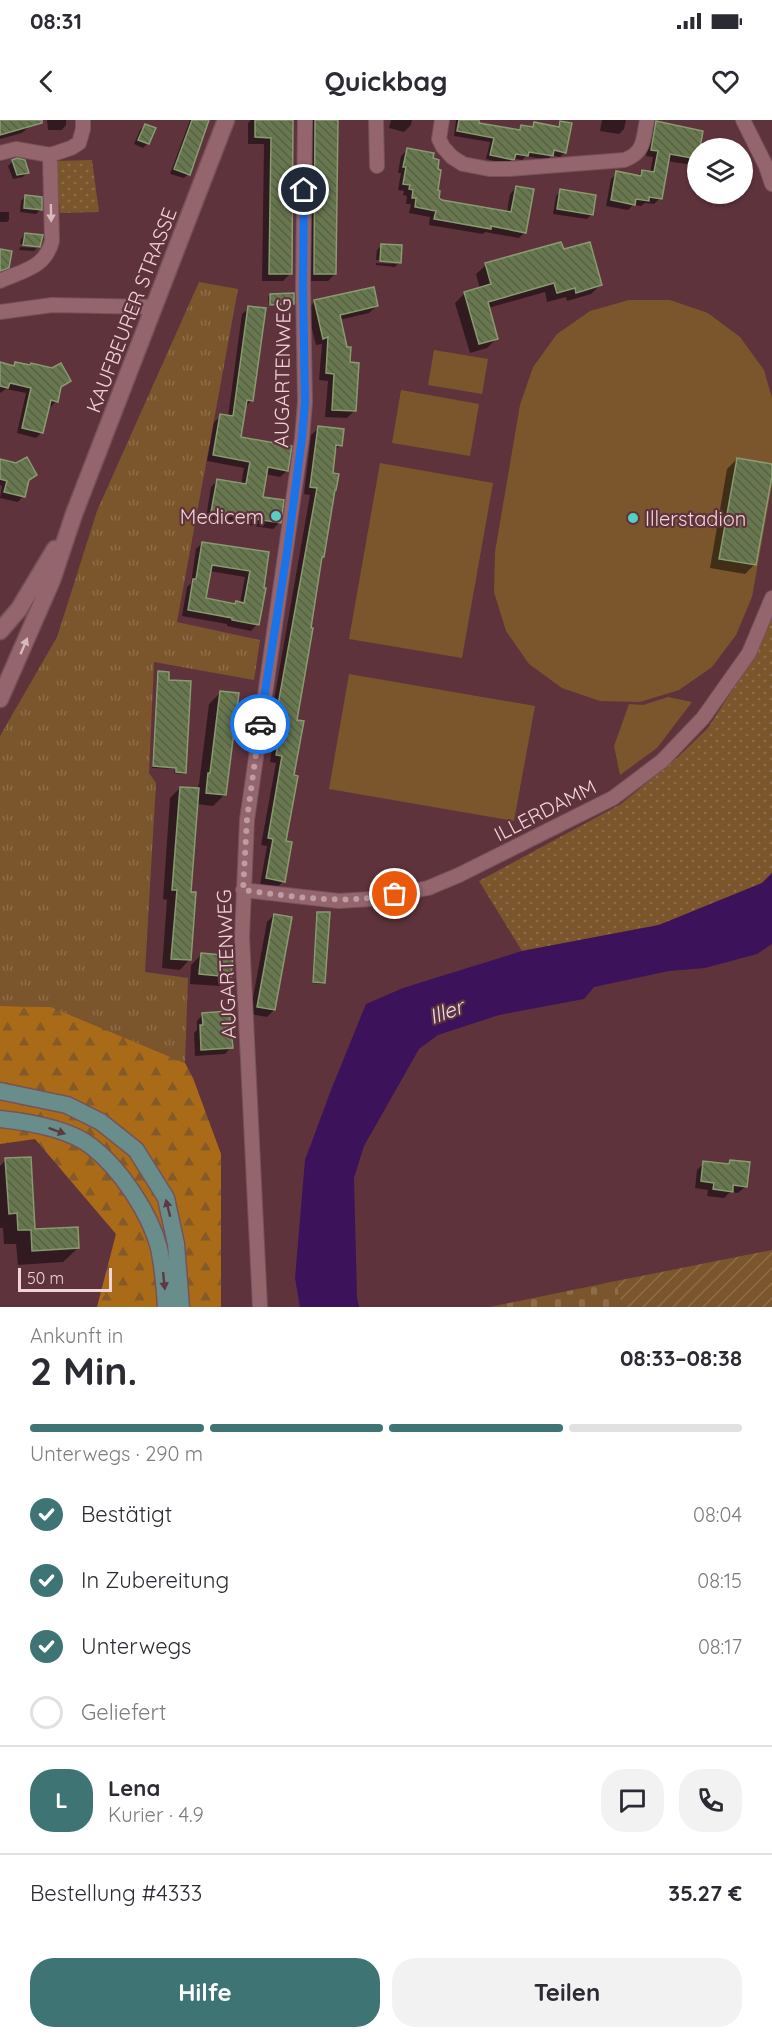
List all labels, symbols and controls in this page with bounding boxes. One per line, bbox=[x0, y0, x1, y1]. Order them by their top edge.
text: 08:31 bbox=[30, 7, 82, 35]
text: Quickbag bbox=[324, 64, 448, 98]
icon: back bbox=[30, 65, 63, 98]
icon: heart bbox=[709, 65, 742, 98]
map controls bbox=[687, 138, 753, 204]
button: layers bbox=[687, 138, 753, 204]
pin bbox=[278, 164, 329, 215]
icon: home bbox=[287, 173, 320, 206]
one-way arrow bbox=[47, 204, 56, 223]
street label: KAUFBEURER STRASSE bbox=[80, 204, 182, 416]
street label: AUGARTENWEG bbox=[268, 298, 296, 448]
place label: Medicem bbox=[180, 504, 264, 529]
place label: Illerstadion bbox=[645, 506, 746, 531]
marker: Medicem bbox=[269, 509, 283, 523]
marker: Illerstadion bbox=[626, 511, 640, 525]
one-way arrow bbox=[19, 636, 29, 654]
courier bbox=[230, 694, 290, 754]
icon: car bbox=[244, 708, 277, 741]
street label: ILLERDAMM bbox=[490, 774, 600, 846]
pin bbox=[369, 868, 420, 919]
icon: bag bbox=[378, 877, 411, 910]
street label: AUGARTENWEG bbox=[211, 889, 241, 1039]
water label: Iller bbox=[425, 992, 469, 1029]
one-way arrow bbox=[48, 1127, 66, 1137]
one-way arrow bbox=[163, 1198, 173, 1217]
scale bar bbox=[18, 1265, 112, 1292]
text: 50 m bbox=[27, 1268, 64, 1288]
one-way arrow bbox=[159, 1272, 169, 1291]
text: Ankunft in bbox=[30, 1323, 123, 1348]
text: 08:33–08:38 bbox=[620, 1344, 742, 1372]
text: 2 Min. bbox=[30, 1346, 137, 1395]
text: Unterwegs · 290 m bbox=[30, 1441, 203, 1466]
icon: check bbox=[30, 1498, 63, 1531]
text: Bestätigt bbox=[81, 1500, 172, 1528]
text: 08:04 bbox=[693, 1502, 742, 1527]
icon: check bbox=[30, 1564, 63, 1597]
text: In Zubereitung bbox=[81, 1566, 229, 1594]
text: 08:15 bbox=[697, 1568, 742, 1593]
icon: check bbox=[30, 1630, 63, 1663]
text: Unterwegs bbox=[81, 1632, 191, 1660]
text: 08:17 bbox=[698, 1634, 742, 1659]
text: Geliefert bbox=[81, 1698, 166, 1726]
button: chat bbox=[601, 1769, 664, 1832]
button: phone bbox=[679, 1769, 742, 1832]
text: Lena bbox=[108, 1774, 160, 1802]
text: L bbox=[55, 1786, 68, 1814]
text: Kurier · 4.9 bbox=[108, 1802, 204, 1827]
text: Bestellung #4333 bbox=[30, 1879, 202, 1907]
text: 35.27 € bbox=[668, 1879, 742, 1907]
button: Hilfe bbox=[30, 1958, 380, 2027]
button: Teilen bbox=[392, 1958, 742, 2027]

